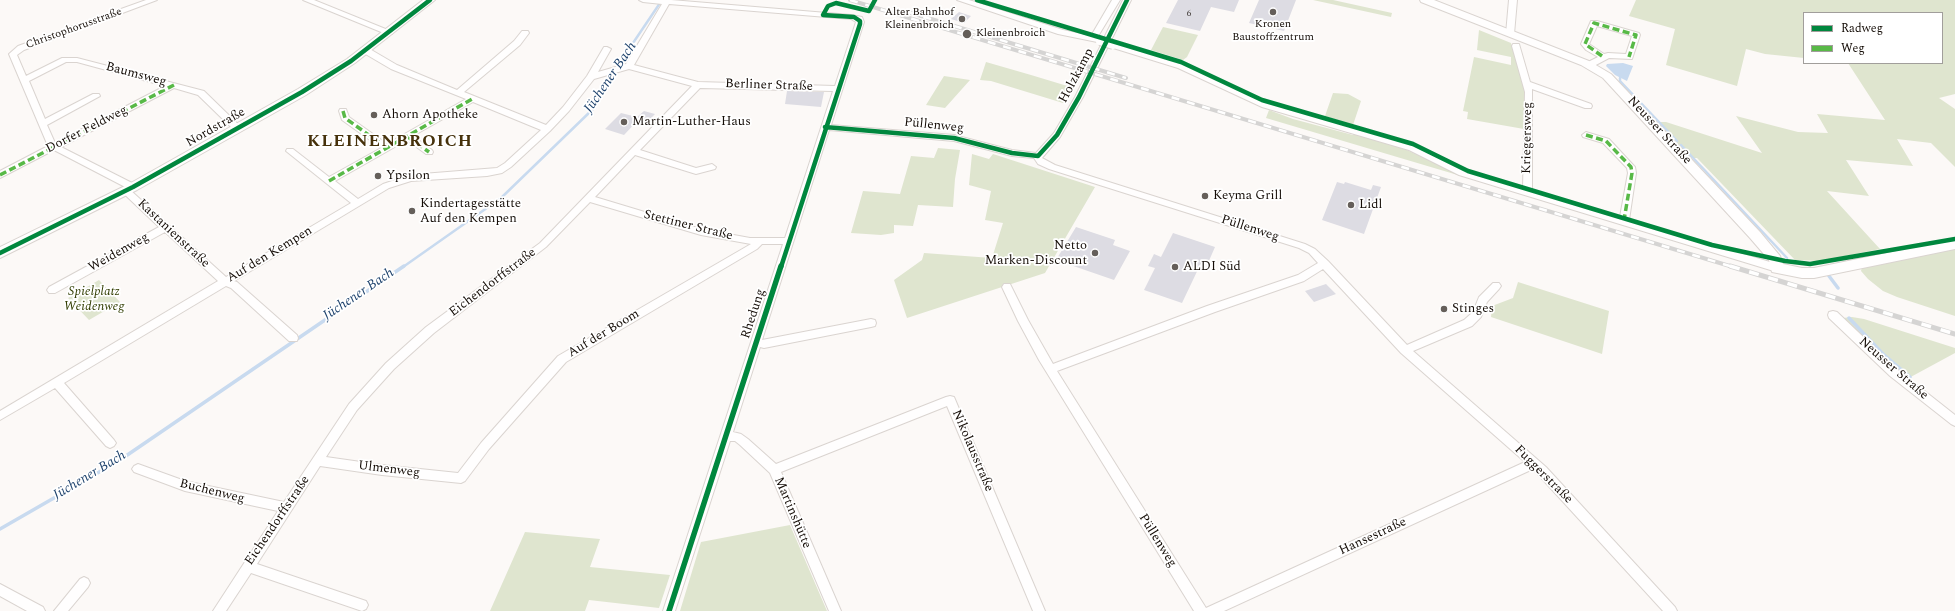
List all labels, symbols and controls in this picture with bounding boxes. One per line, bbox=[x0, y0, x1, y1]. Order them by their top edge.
street label: Christophorusstraße bbox=[24, 6, 124, 52]
place label: Alter Bahnhof Kleinenbroich bbox=[885, 6, 954, 32]
marker: Kronen Baustoffzentrum bbox=[1268, 7, 1278, 17]
house number: 6 bbox=[1187, 9, 1191, 19]
legend bbox=[1803, 12, 1943, 64]
marker: Alter Bahnhof Kleinenbroich bbox=[957, 14, 967, 24]
place label: Kronen Baustoffzentrum bbox=[1232, 18, 1314, 44]
text: Radweg bbox=[1841, 19, 1883, 38]
place label: Kleinenbroich bbox=[976, 27, 1045, 41]
marker: Kleinenbroich bbox=[961, 28, 973, 40]
water label: Jüchener Bach bbox=[581, 39, 641, 117]
text: Weg bbox=[1841, 39, 1865, 58]
street label: Holzkamp bbox=[1056, 46, 1098, 106]
street label: Baumsweg bbox=[104, 59, 168, 91]
street label: Berliner Straße bbox=[725, 77, 813, 95]
street label: Neusser Straße bbox=[1624, 94, 1694, 168]
street label: Kriegersweg bbox=[1520, 102, 1536, 174]
street label: Dorfer Feldweg bbox=[44, 103, 130, 157]
street label: Nordstraße bbox=[184, 105, 248, 151]
place label: Ahorn Apotheke bbox=[382, 107, 478, 123]
marker: Ahorn Apotheke bbox=[369, 110, 379, 120]
place label: Martin-Luther-Haus bbox=[632, 114, 751, 130]
street label: Püllenweg bbox=[903, 115, 965, 137]
marker: Martin-Luther-Haus bbox=[619, 117, 629, 127]
district label: KLEINENBROICH bbox=[307, 133, 473, 153]
place label: Ypsilon bbox=[386, 168, 430, 184]
marker: Ypsilon bbox=[373, 171, 383, 181]
place label: Keyma Grill bbox=[1213, 188, 1282, 204]
marker: Keyma Grill bbox=[1200, 191, 1210, 201]
street label: Kastanienstraße bbox=[134, 196, 212, 272]
place label: Kindertagesstätte Auf den Kempen bbox=[420, 196, 521, 227]
place label: Lidl bbox=[1359, 197, 1382, 213]
marker: Lidl bbox=[1346, 200, 1356, 210]
marker: Kindertagesstätte Auf den Kempen bbox=[407, 206, 417, 216]
street label: Stettiner Straße bbox=[642, 207, 734, 245]
street label: Püllenweg bbox=[1219, 212, 1281, 246]
street label: Auf den Kempen bbox=[225, 223, 315, 287]
street label: Weidenweg bbox=[86, 230, 152, 276]
place label: Netto Marken-Discount bbox=[985, 238, 1087, 269]
street label: Eichendorffstraße bbox=[447, 245, 539, 321]
marker: Netto Marken-Discount bbox=[1090, 248, 1100, 258]
place label: ALDI Süd bbox=[1183, 259, 1241, 275]
marker: ALDI Süd bbox=[1170, 262, 1180, 272]
water label: Jüchener Bach bbox=[320, 265, 398, 325]
park label: Spielplatz Weidenweg bbox=[64, 284, 124, 315]
street label: Rhedung bbox=[739, 287, 769, 341]
place label: Stinges bbox=[1452, 301, 1494, 317]
marker: Stinges bbox=[1439, 304, 1449, 314]
street label: Auf der Boom bbox=[566, 307, 642, 361]
street label: Neusser Straße bbox=[1855, 334, 1931, 404]
street label: Nikolausstraße bbox=[948, 408, 996, 494]
street label: Fuggerstraße bbox=[1510, 442, 1576, 508]
water label: Jüchener Bach bbox=[51, 448, 129, 504]
street label: Ulmenweg bbox=[357, 458, 421, 482]
street label: Eichendorffstraße bbox=[242, 473, 314, 569]
street label: Martinshütte bbox=[770, 475, 814, 551]
street label: Buchenweg bbox=[178, 476, 246, 508]
street label: Püllenweg bbox=[1134, 511, 1180, 571]
street label: Hansestraße bbox=[1337, 515, 1409, 559]

